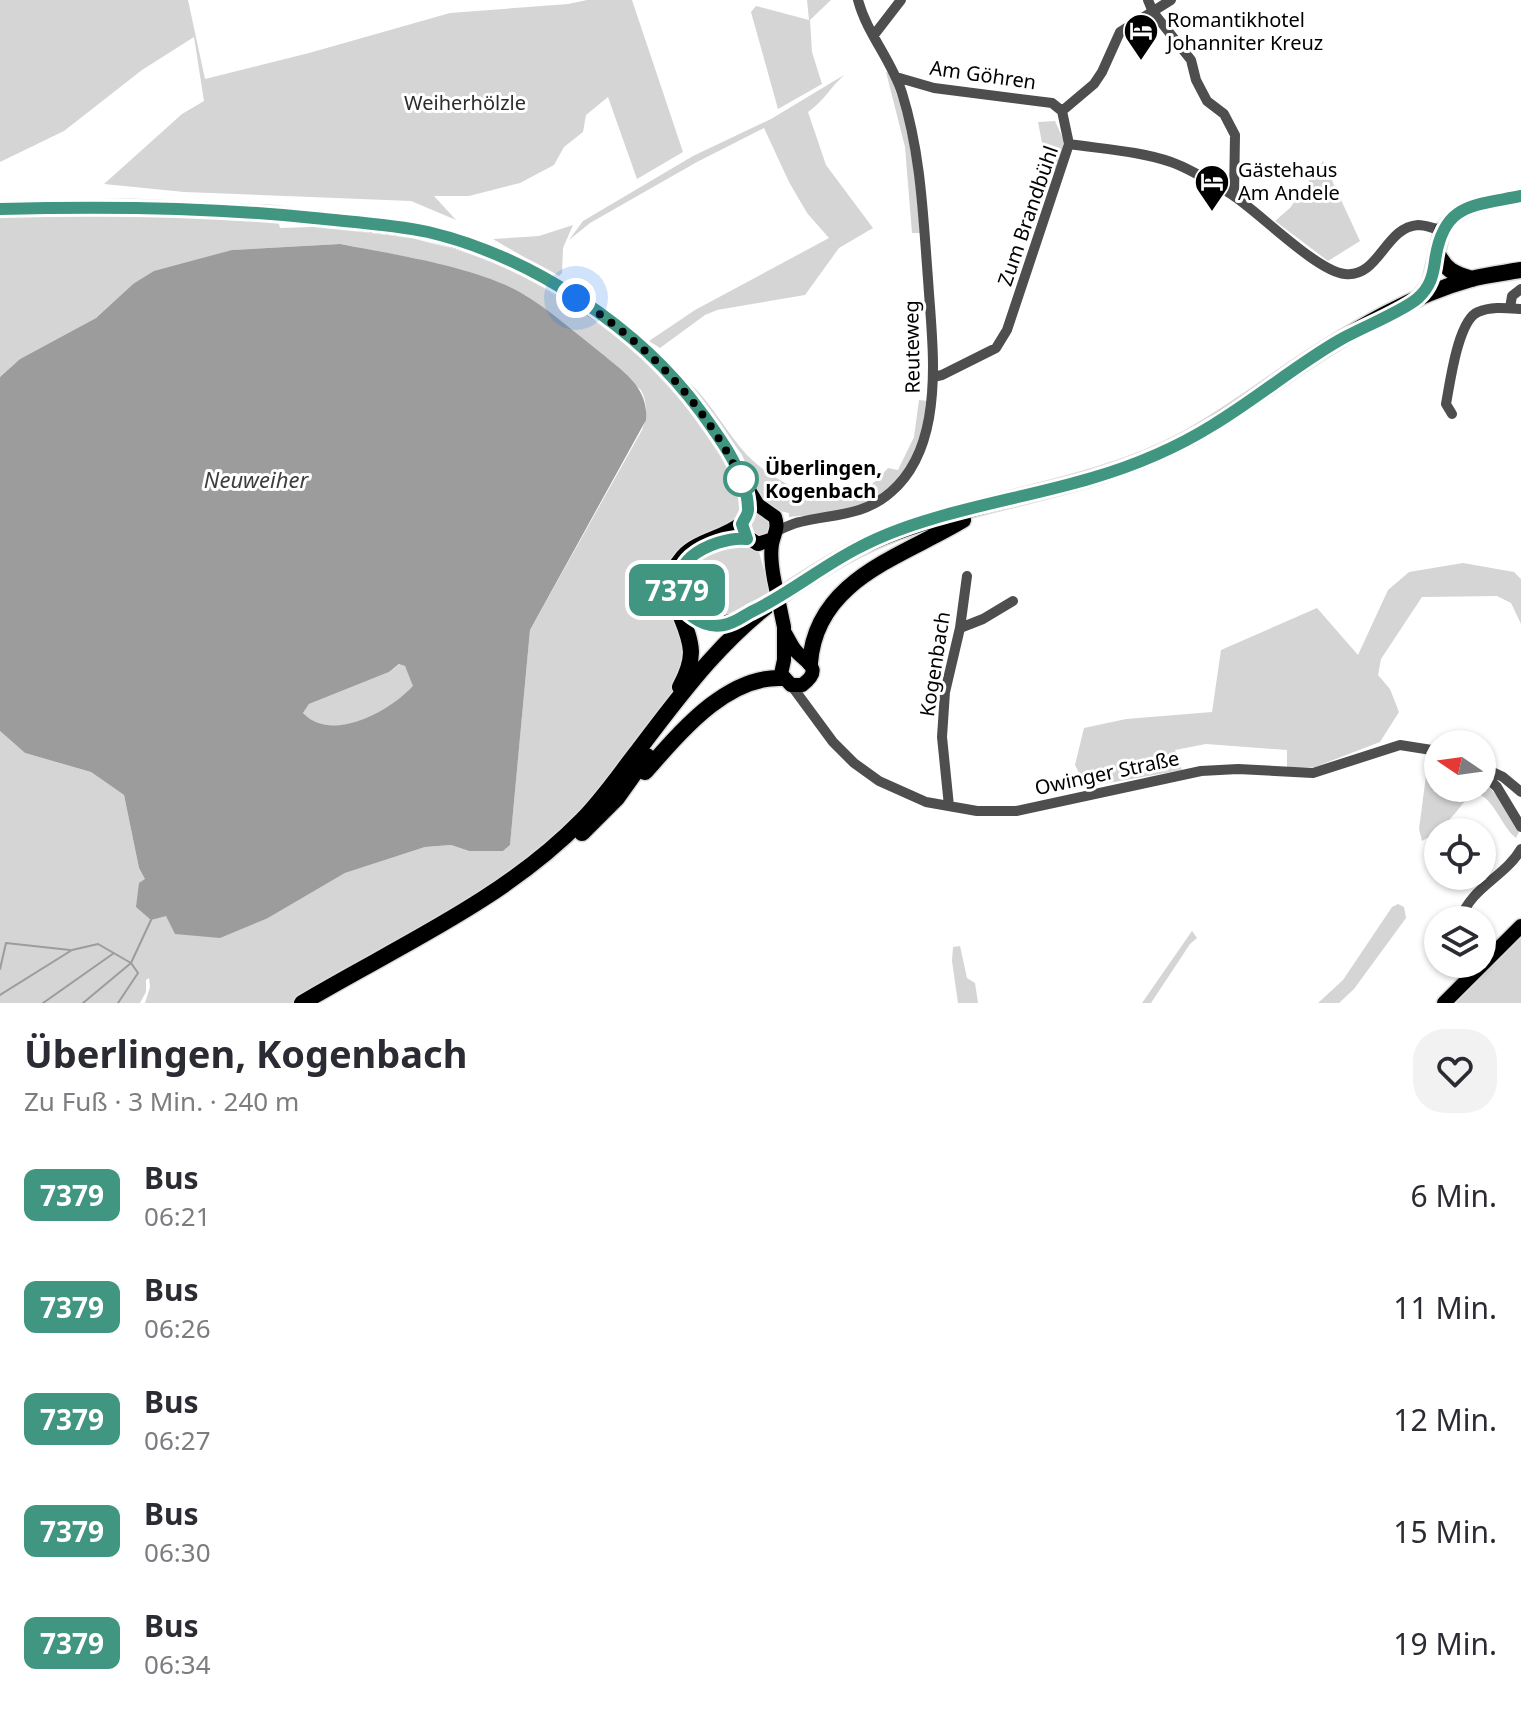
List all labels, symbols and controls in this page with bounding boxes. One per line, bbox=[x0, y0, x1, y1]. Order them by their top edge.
place label: Romantikhotel Johanniter Kreuz bbox=[1165, 6, 1323, 56]
hotel icon: Romantikhotel Johanniter Kreuz bbox=[1122, 12, 1160, 62]
street label: Am Göhren bbox=[928, 54, 1038, 95]
park label: Weiherhölzle bbox=[404, 89, 526, 116]
street label: Zum Brandbühl bbox=[991, 142, 1064, 290]
place label: Gästehaus Am Andele bbox=[1238, 156, 1340, 206]
hotel icon: Gästehaus Am Andele bbox=[1193, 163, 1231, 213]
your location bbox=[556, 278, 596, 318]
street label: Reuteweg bbox=[897, 300, 926, 394]
place label: Überlingen, Kogenbach bbox=[765, 454, 882, 504]
marker: Überlingen, Kogenbach bbox=[724, 462, 758, 496]
water label: Neuweiher bbox=[204, 464, 309, 494]
line badge: 7379 bbox=[621, 564, 733, 616]
text: 7379 bbox=[645, 571, 709, 609]
street label: Kogenbach bbox=[913, 610, 956, 718]
north arrow bbox=[1424, 730, 1496, 802]
map controls bbox=[1424, 730, 1496, 978]
street label: Owinger Straße bbox=[1032, 744, 1182, 801]
button: locate bbox=[1424, 818, 1496, 890]
button: layers bbox=[1424, 906, 1496, 978]
text: Überlingen, Kogenbach bbox=[24, 1027, 467, 1079]
button: heart bbox=[1413, 1029, 1497, 1113]
text: Zu Fuß · 3 Min. · 240 m bbox=[24, 1083, 299, 1119]
text: Bus bbox=[144, 1157, 199, 1198]
text: 6 Min. bbox=[1411, 1175, 1497, 1216]
text: 7379 bbox=[40, 1176, 104, 1214]
text: 06:21 bbox=[144, 1198, 211, 1234]
text: Bus bbox=[144, 1269, 199, 1310]
text: 11 Min. bbox=[1393, 1287, 1497, 1328]
text: 7379 bbox=[40, 1288, 104, 1326]
text: 06:26 bbox=[144, 1310, 211, 1346]
text: Bus bbox=[144, 1381, 199, 1422]
text: 12 Min. bbox=[1393, 1399, 1497, 1440]
text: 7379 bbox=[40, 1400, 104, 1438]
text: 06:27 bbox=[144, 1422, 211, 1458]
text: Bus bbox=[144, 1493, 199, 1534]
text: 15 Min. bbox=[1393, 1511, 1497, 1552]
text: 7379 bbox=[40, 1512, 104, 1550]
text: 06:30 bbox=[144, 1534, 211, 1570]
text: Bus bbox=[144, 1605, 199, 1646]
text: 19 Min. bbox=[1393, 1623, 1497, 1664]
text: 7379 bbox=[40, 1624, 104, 1662]
text: 06:34 bbox=[144, 1646, 211, 1682]

